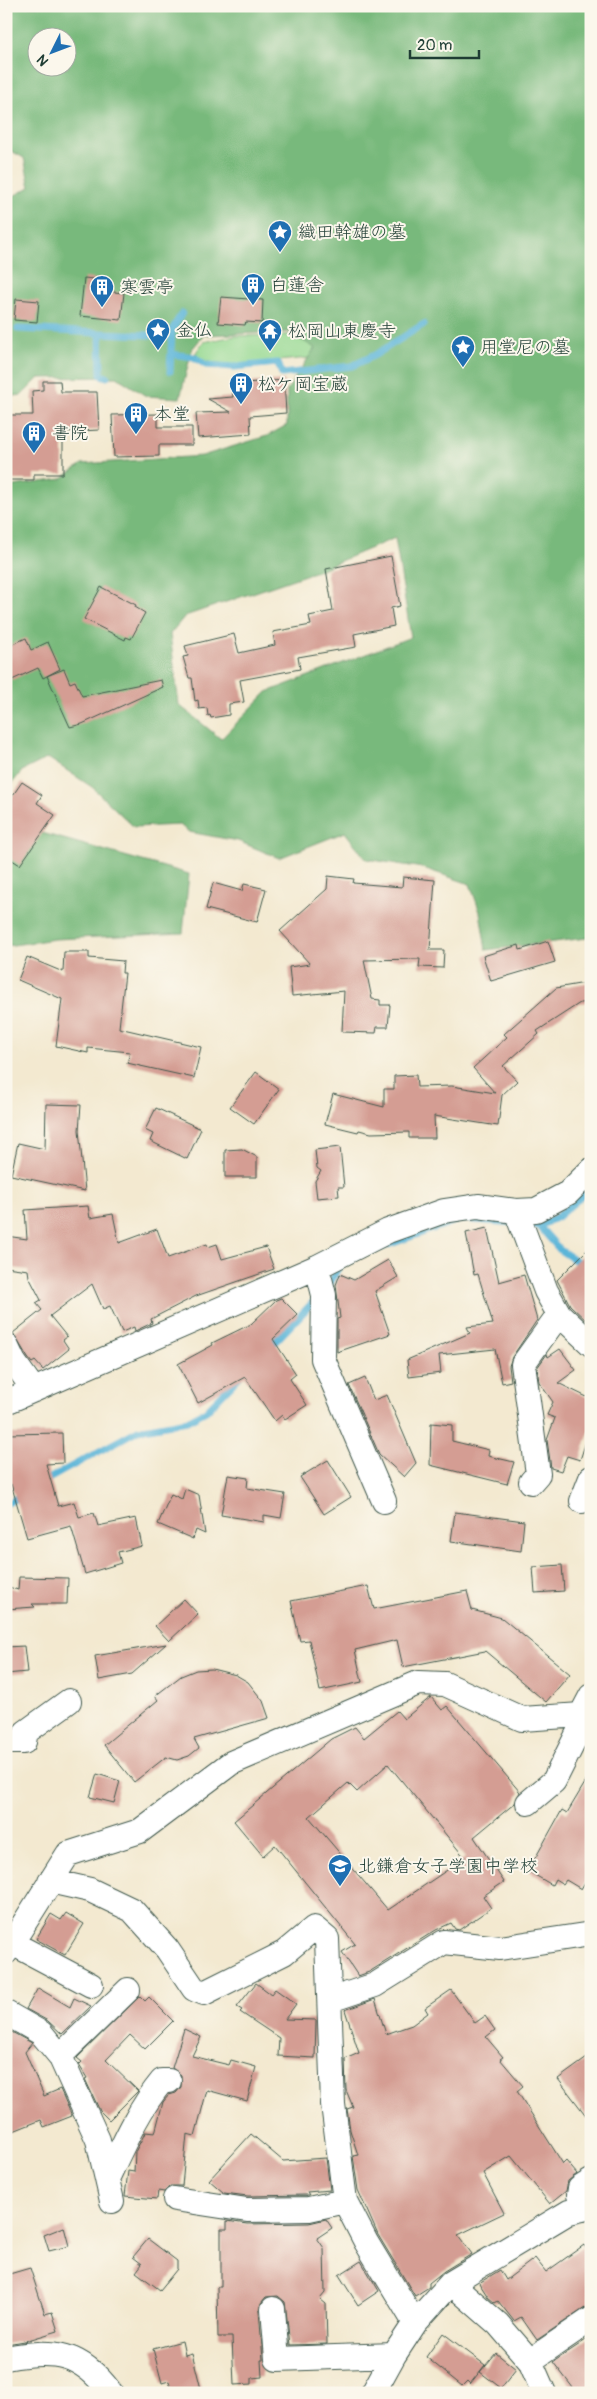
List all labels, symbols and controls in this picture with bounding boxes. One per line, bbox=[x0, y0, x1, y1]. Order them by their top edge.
north arrow bbox=[28, 28, 78, 78]
scale bar bbox=[410, 28, 478, 60]
text: 20 m bbox=[417, 36, 452, 55]
text: N bbox=[33, 51, 52, 70]
place icon: 織田幹雄の墓 bbox=[267, 219, 293, 253]
place label: 織田幹雄の墓 bbox=[298, 221, 406, 244]
building icon: 白蓮舎 bbox=[240, 272, 266, 306]
building icon: 寒雲亭 bbox=[89, 274, 115, 308]
place label: 白蓮舎 bbox=[270, 274, 324, 297]
place label: 寒雲亭 bbox=[120, 276, 174, 299]
place icon: 金仏 bbox=[145, 317, 171, 351]
temple icon: 松岡山東慶寺 bbox=[257, 318, 283, 352]
place label: 金仏 bbox=[176, 319, 212, 342]
place label: 松岡山東慶寺 bbox=[288, 320, 396, 343]
place icon: 用堂尼の墓 bbox=[450, 334, 476, 368]
place label: 用堂尼の墓 bbox=[480, 336, 570, 359]
building icon: 松ケ岡宝蔵 bbox=[228, 371, 254, 405]
place label: 松ケ岡宝蔵 bbox=[258, 373, 348, 396]
building icon: 本堂 bbox=[123, 401, 149, 435]
place label: 本堂 bbox=[154, 403, 190, 426]
building icon: 書院 bbox=[21, 420, 47, 454]
place label: 書院 bbox=[52, 422, 88, 445]
school or university icon: 北鎌倉女子学園中学校 bbox=[327, 1853, 353, 1887]
place label: 北鎌倉女子学園中学校 bbox=[358, 1855, 538, 1878]

